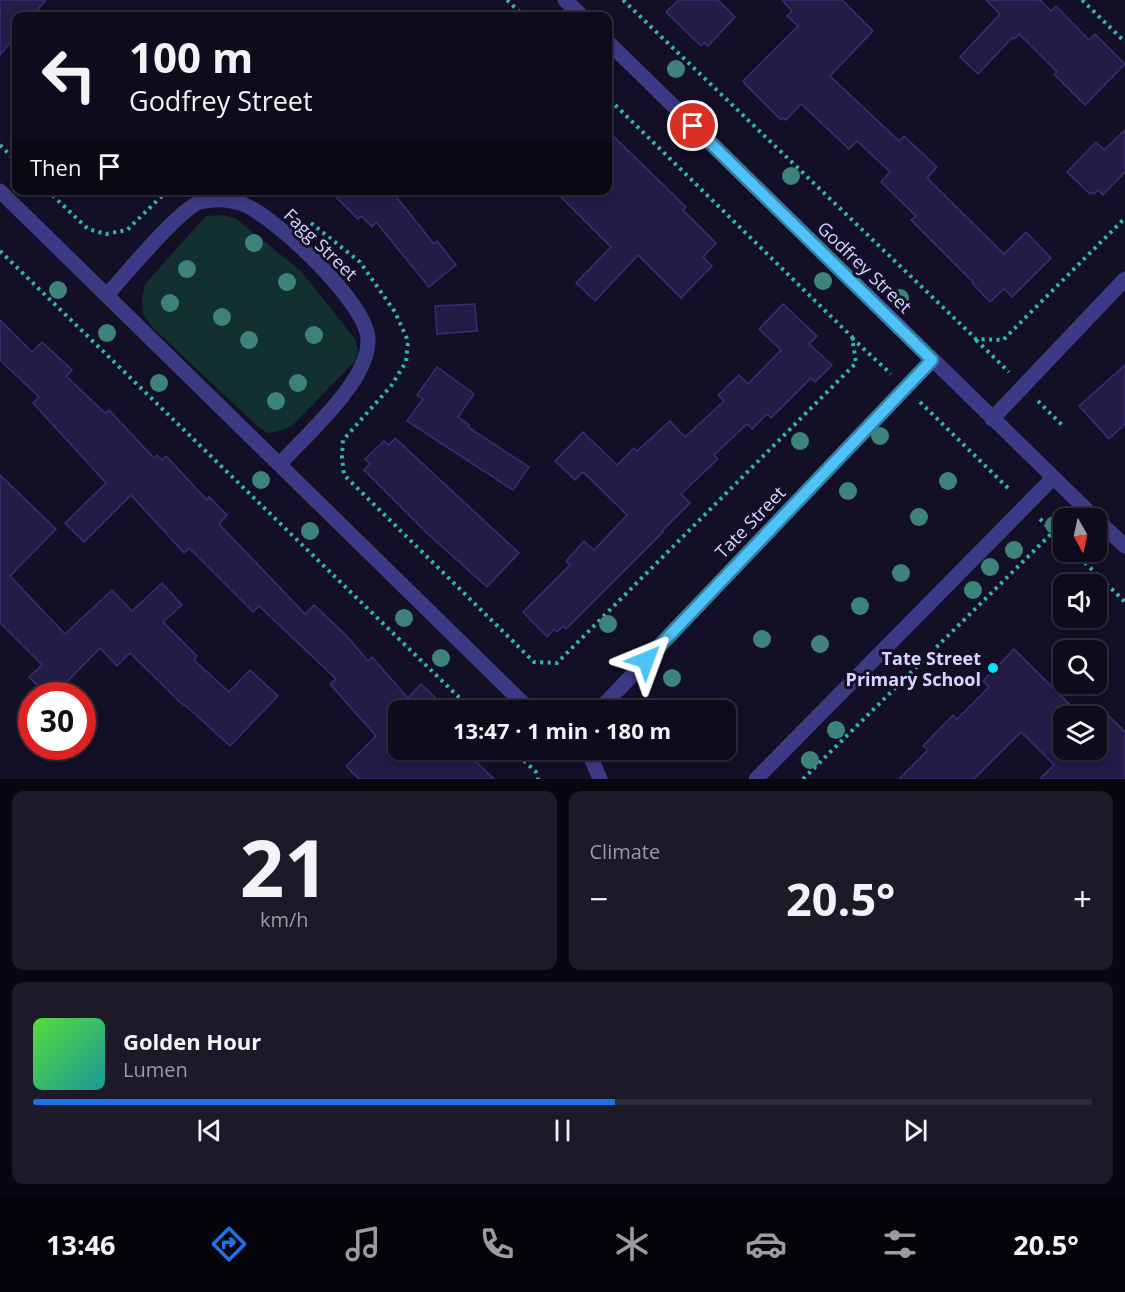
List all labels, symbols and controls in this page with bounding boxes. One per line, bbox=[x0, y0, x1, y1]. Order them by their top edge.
text: 100 m bbox=[129, 28, 253, 85]
icon: left bbox=[30, 36, 108, 114]
text: Godfrey Street bbox=[129, 82, 313, 119]
pin bbox=[667, 100, 718, 151]
icon: arrive bbox=[676, 109, 709, 142]
icon: arrive bbox=[93, 150, 126, 183]
text: Then bbox=[30, 152, 81, 182]
street label: Fagg Street bbox=[279, 203, 363, 285]
street label: Godfrey Street bbox=[813, 216, 917, 318]
street label: Tate Street bbox=[710, 481, 790, 563]
north arrow bbox=[1053, 508, 1107, 562]
map controls bbox=[1053, 508, 1107, 760]
button: sound bbox=[1053, 574, 1107, 628]
position arrow bbox=[614, 628, 678, 692]
button: search bbox=[1053, 640, 1107, 694]
place label: Tate Street Primary School bbox=[846, 646, 981, 691]
marker: Tate Street Primary School bbox=[986, 661, 1000, 675]
speed limit sign: 30 bbox=[18, 682, 96, 760]
button: layers bbox=[1053, 706, 1107, 760]
text: 13:47 · 1 min · 180 m bbox=[453, 715, 671, 745]
text: 21 bbox=[240, 814, 329, 920]
text: Climate bbox=[590, 838, 660, 865]
text: 20.5° bbox=[786, 868, 895, 929]
text: − bbox=[590, 876, 608, 921]
text: + bbox=[1073, 876, 1092, 921]
text: km/h bbox=[260, 906, 309, 933]
text: Golden Hour bbox=[123, 1026, 261, 1056]
text: Lumen bbox=[123, 1056, 188, 1083]
icon: previous bbox=[193, 1114, 226, 1147]
icon: pause bbox=[546, 1114, 579, 1147]
icon: next bbox=[899, 1114, 932, 1147]
icon: directions bbox=[208, 1223, 250, 1265]
icon: music bbox=[342, 1223, 384, 1265]
icon: phone bbox=[476, 1223, 518, 1265]
icon: climate bbox=[611, 1223, 653, 1265]
icon: car bbox=[745, 1223, 787, 1265]
icon: filters bbox=[879, 1223, 921, 1265]
text: 13:46 bbox=[46, 1226, 116, 1263]
text: 20.5° bbox=[1013, 1226, 1079, 1263]

